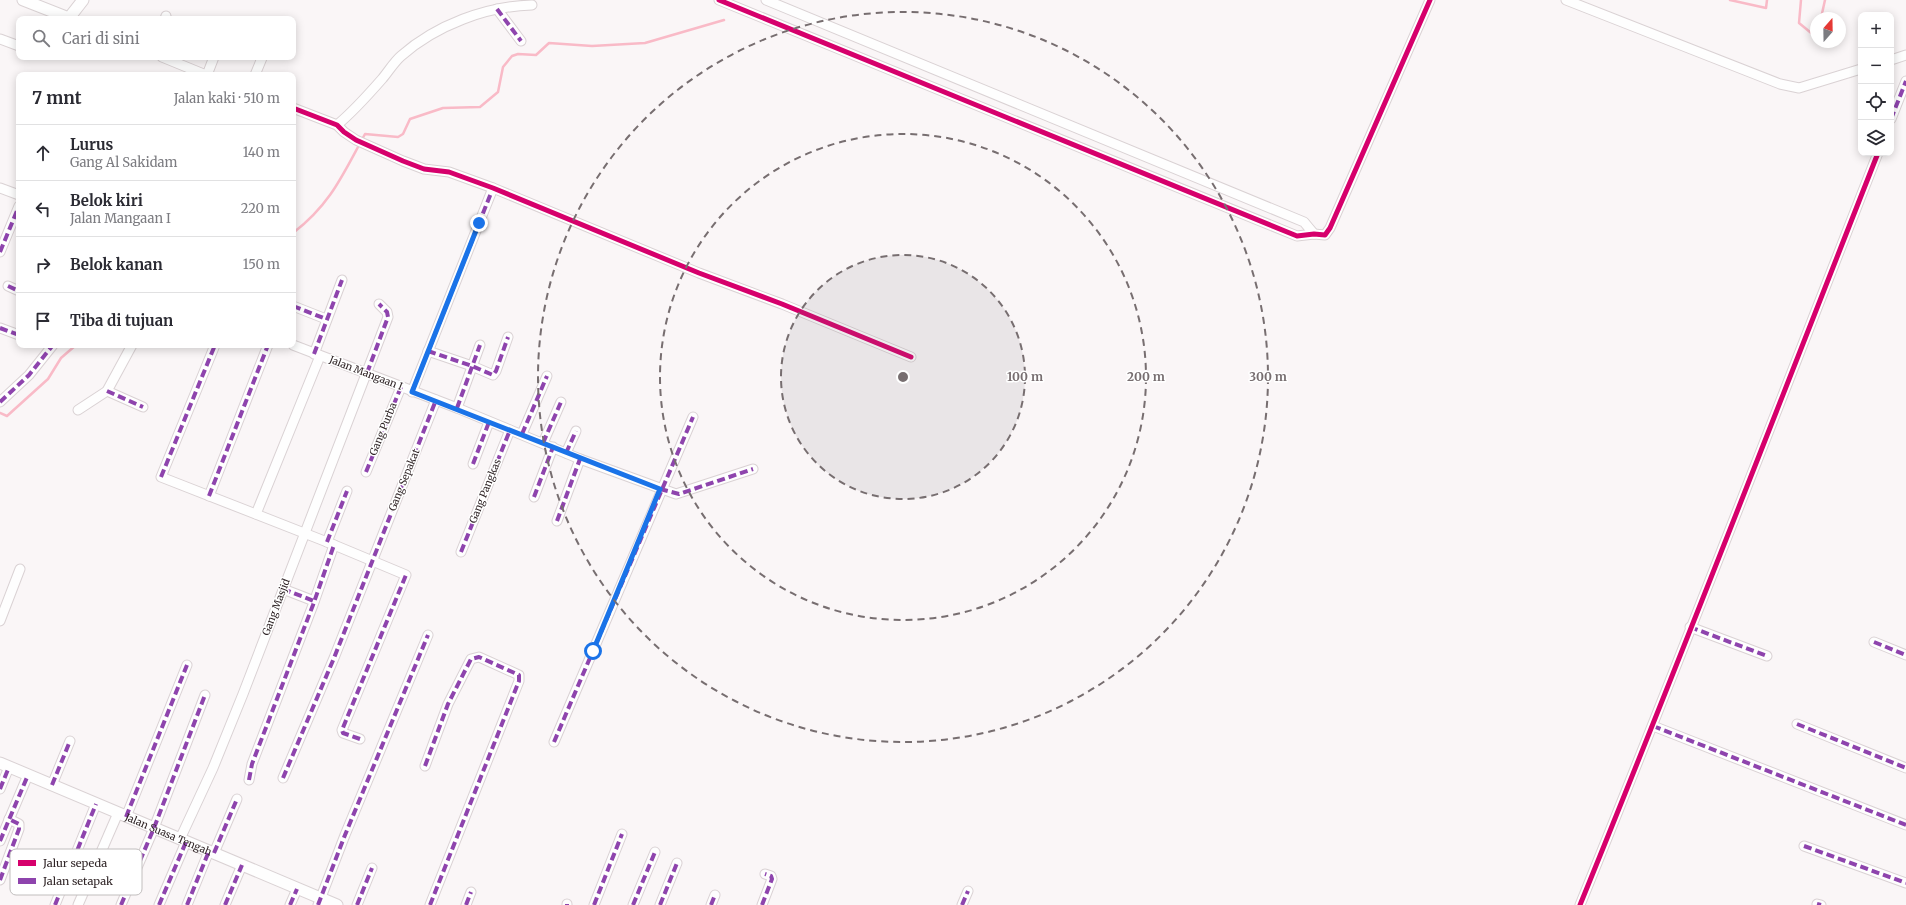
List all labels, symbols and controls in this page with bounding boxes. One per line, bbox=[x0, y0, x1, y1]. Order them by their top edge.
north arrow bbox=[1810, 12, 1846, 48]
map controls bbox=[1858, 12, 1894, 156]
button: + bbox=[1858, 12, 1894, 48]
search box bbox=[16, 16, 296, 60]
icon: search bbox=[30, 27, 52, 49]
text: Cari di sini bbox=[62, 29, 140, 48]
button: − bbox=[1858, 48, 1894, 84]
button: locate bbox=[1858, 84, 1894, 120]
text: 7 mnt bbox=[32, 87, 82, 109]
text: Jalan kaki · 510 m bbox=[174, 90, 280, 107]
button: layers bbox=[1858, 120, 1894, 156]
text: Lurus bbox=[70, 135, 113, 154]
icon: ahead bbox=[32, 142, 54, 164]
text: 140 m bbox=[243, 144, 280, 161]
text: Gang Al Sakidam bbox=[70, 154, 177, 171]
text: Belok kiri bbox=[70, 191, 143, 210]
icon: left bbox=[32, 198, 54, 220]
text: 220 m bbox=[241, 200, 280, 217]
text: Jalan Mangaan I bbox=[70, 210, 171, 227]
route end bbox=[470, 214, 488, 232]
icon: right bbox=[32, 254, 54, 276]
text: Belok kanan bbox=[70, 255, 163, 274]
text: 150 m bbox=[243, 256, 280, 273]
icon: arrive bbox=[32, 310, 54, 332]
text: Tiba di tujuan bbox=[70, 311, 173, 330]
street label: Jalan Mangaan I bbox=[326, 353, 405, 393]
text: 100 m bbox=[1007, 369, 1043, 384]
text: 200 m bbox=[1127, 369, 1165, 384]
text: 300 m bbox=[1249, 369, 1287, 384]
centre of rings bbox=[896, 370, 910, 384]
street label: Gang Purba bbox=[366, 400, 400, 457]
street label: Gang Sepakat bbox=[386, 447, 422, 513]
street label: Gang Pangkas bbox=[466, 457, 504, 525]
street label: Gang Masjid bbox=[259, 577, 293, 637]
route start bbox=[584, 642, 602, 660]
street label: Jalan Suasa Tengah bbox=[122, 810, 214, 858]
legend bbox=[10, 849, 142, 895]
text: Jalur sepeda bbox=[42, 856, 107, 870]
text: Jalan setapak bbox=[42, 874, 113, 888]

